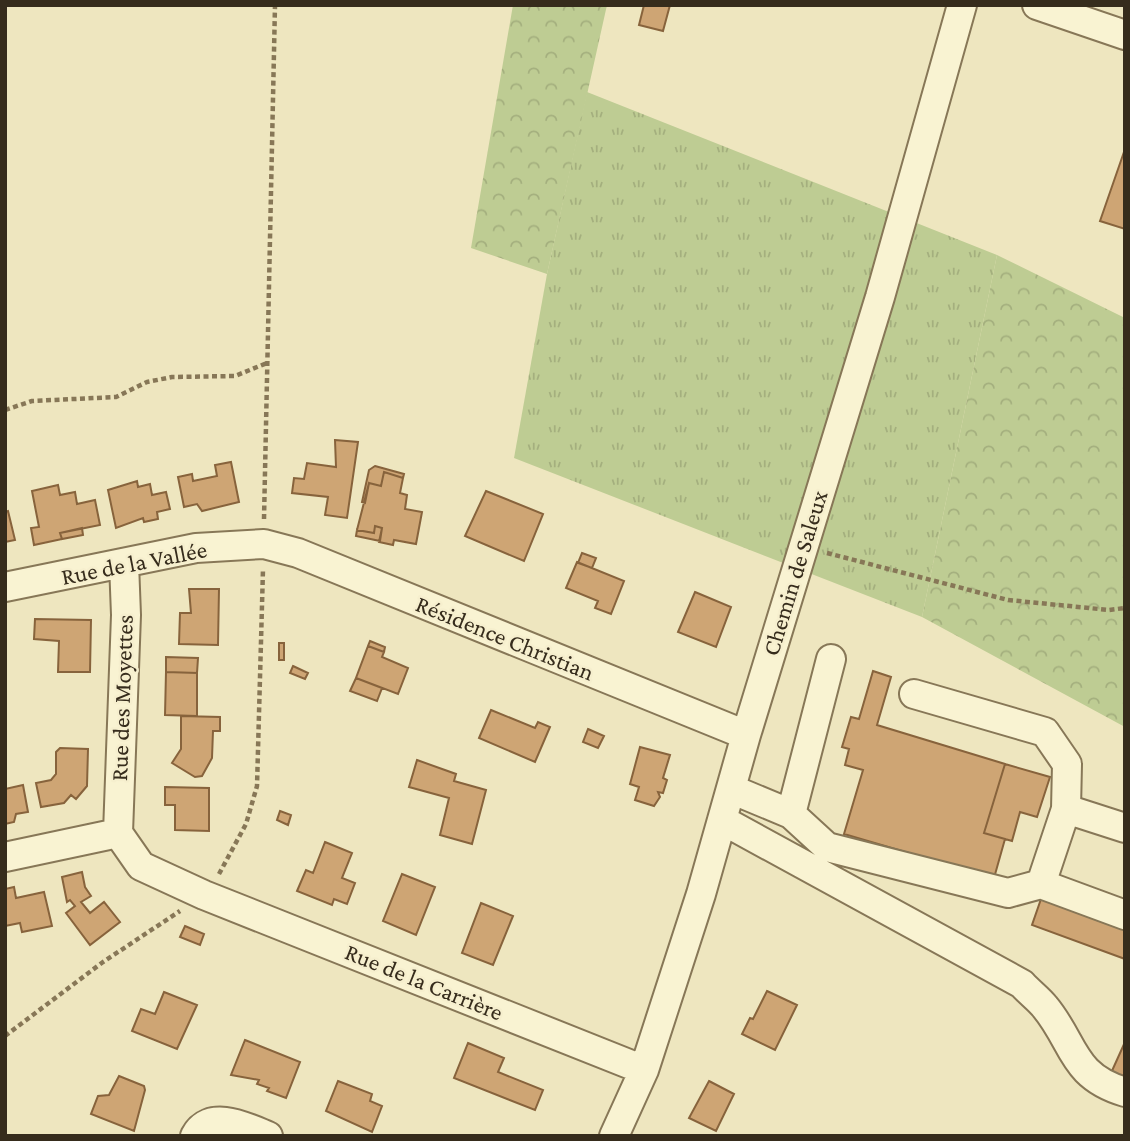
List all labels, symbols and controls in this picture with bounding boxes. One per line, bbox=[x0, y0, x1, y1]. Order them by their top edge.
street label: Chemin de Saleux bbox=[757, 487, 832, 659]
street label: Rue de la Vallée bbox=[59, 535, 209, 590]
street label: Résidence Christian bbox=[412, 589, 598, 686]
street label: Rue des Moyettes bbox=[105, 614, 138, 782]
street label: Rue de la Carrière bbox=[341, 938, 507, 1026]

